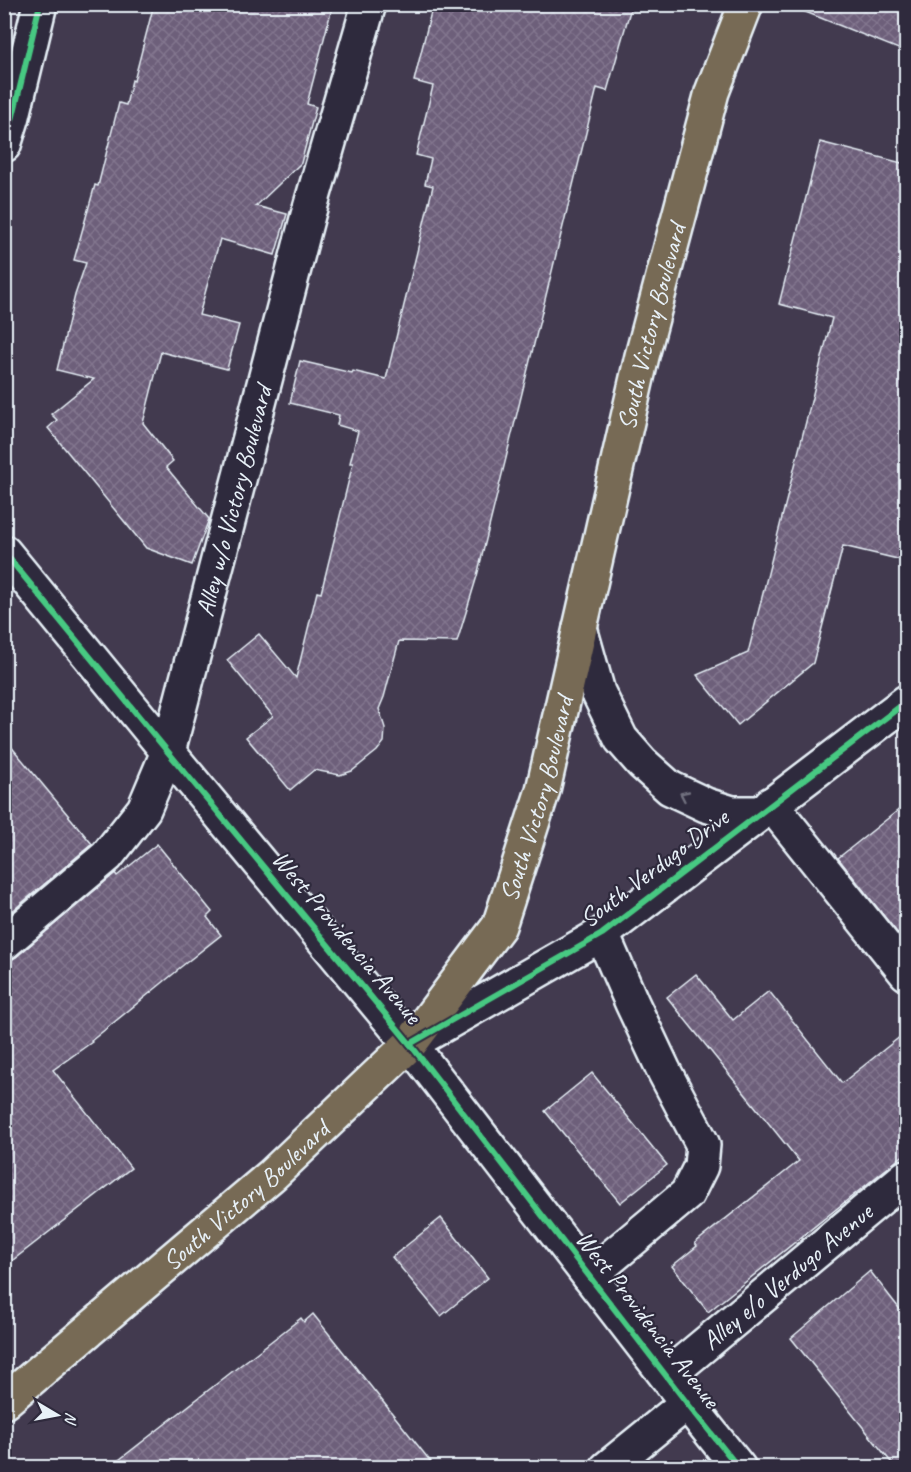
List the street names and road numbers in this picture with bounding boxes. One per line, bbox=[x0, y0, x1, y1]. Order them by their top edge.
street label: South Victory Boulevard bbox=[609, 216, 694, 433]
street label: Alley w/o Victory Boulevard bbox=[188, 378, 280, 620]
street label: South Victory Boulevard bbox=[492, 690, 581, 905]
street label: South Verdugo Drive bbox=[573, 800, 737, 935]
street label: West Providencia Avenue bbox=[265, 843, 430, 1032]
street label: South Victory Boulevard bbox=[155, 1111, 339, 1277]
street label: Alley e/o Verdugo Avenue bbox=[695, 1194, 881, 1357]
street label: West Providencia Avenue bbox=[568, 1224, 729, 1416]

